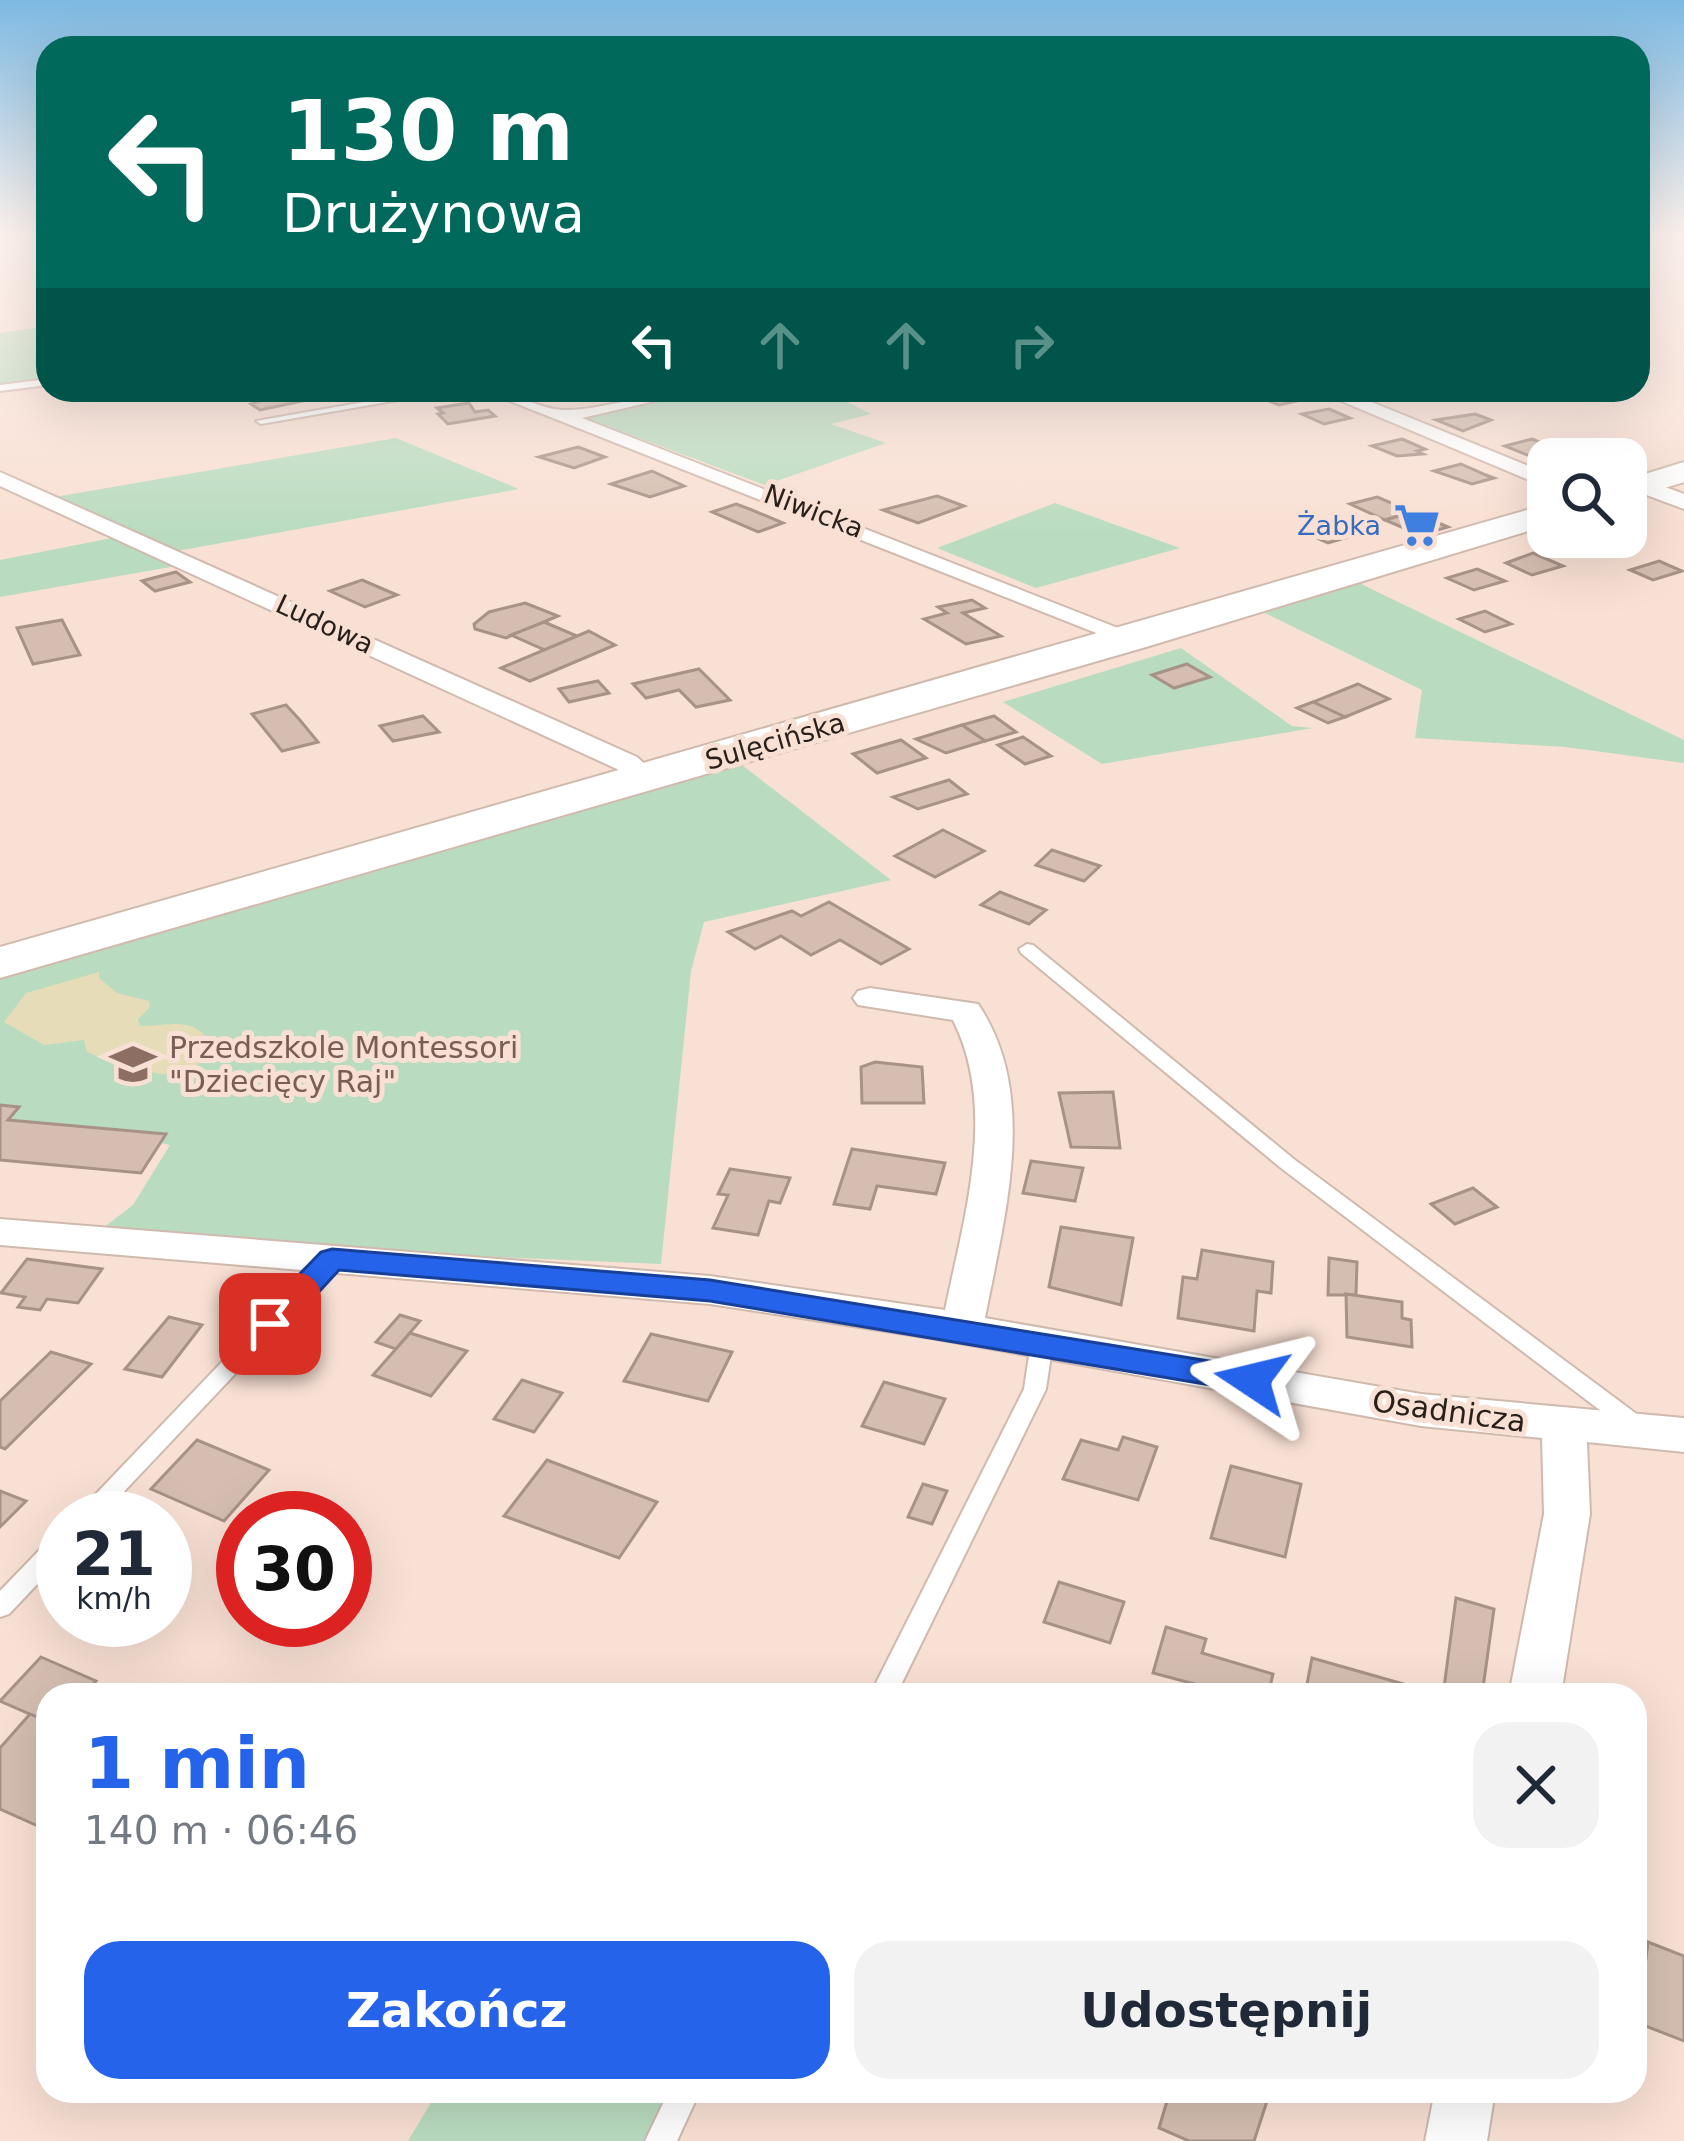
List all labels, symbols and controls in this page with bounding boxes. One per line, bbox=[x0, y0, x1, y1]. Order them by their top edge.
text: 130 m bbox=[282, 82, 574, 180]
icon: left bbox=[84, 84, 240, 240]
text: Drużynowa bbox=[282, 182, 585, 245]
icon: left bbox=[621, 312, 687, 378]
icon: ahead bbox=[747, 312, 813, 378]
icon: ahead bbox=[873, 312, 939, 378]
icon: right bbox=[999, 312, 1065, 378]
map controls bbox=[1527, 438, 1647, 558]
button: search bbox=[1527, 438, 1647, 558]
street label: Niwicka bbox=[760, 478, 868, 544]
supermarket icon: Żabka bbox=[1392, 500, 1442, 550]
place label: Żabka bbox=[1297, 510, 1381, 541]
street label: Ludowa bbox=[271, 588, 379, 660]
street label: Sulęcińska bbox=[702, 706, 848, 776]
place label: Przedszkole Montessori "Dziecięcy Raj" bbox=[169, 1030, 518, 1099]
school or university icon: Przedszkole Montessori "Dziecięcy Raj" bbox=[108, 1039, 158, 1089]
pin bbox=[219, 1273, 321, 1375]
icon: arrive bbox=[237, 1291, 303, 1357]
position arrow bbox=[1189, 1317, 1315, 1443]
street label: Osadnicza bbox=[1370, 1383, 1528, 1439]
speed limit sign: 30 bbox=[216, 1491, 372, 1647]
text: 21 bbox=[72, 1519, 156, 1589]
text: km/h bbox=[76, 1581, 152, 1616]
text: 1 min bbox=[84, 1721, 310, 1805]
button: close bbox=[1473, 1722, 1599, 1848]
text: 140 m · 06:46 bbox=[84, 1808, 358, 1853]
button: Zakończ bbox=[84, 1941, 830, 2079]
button: Udostępnij bbox=[854, 1941, 1599, 2079]

